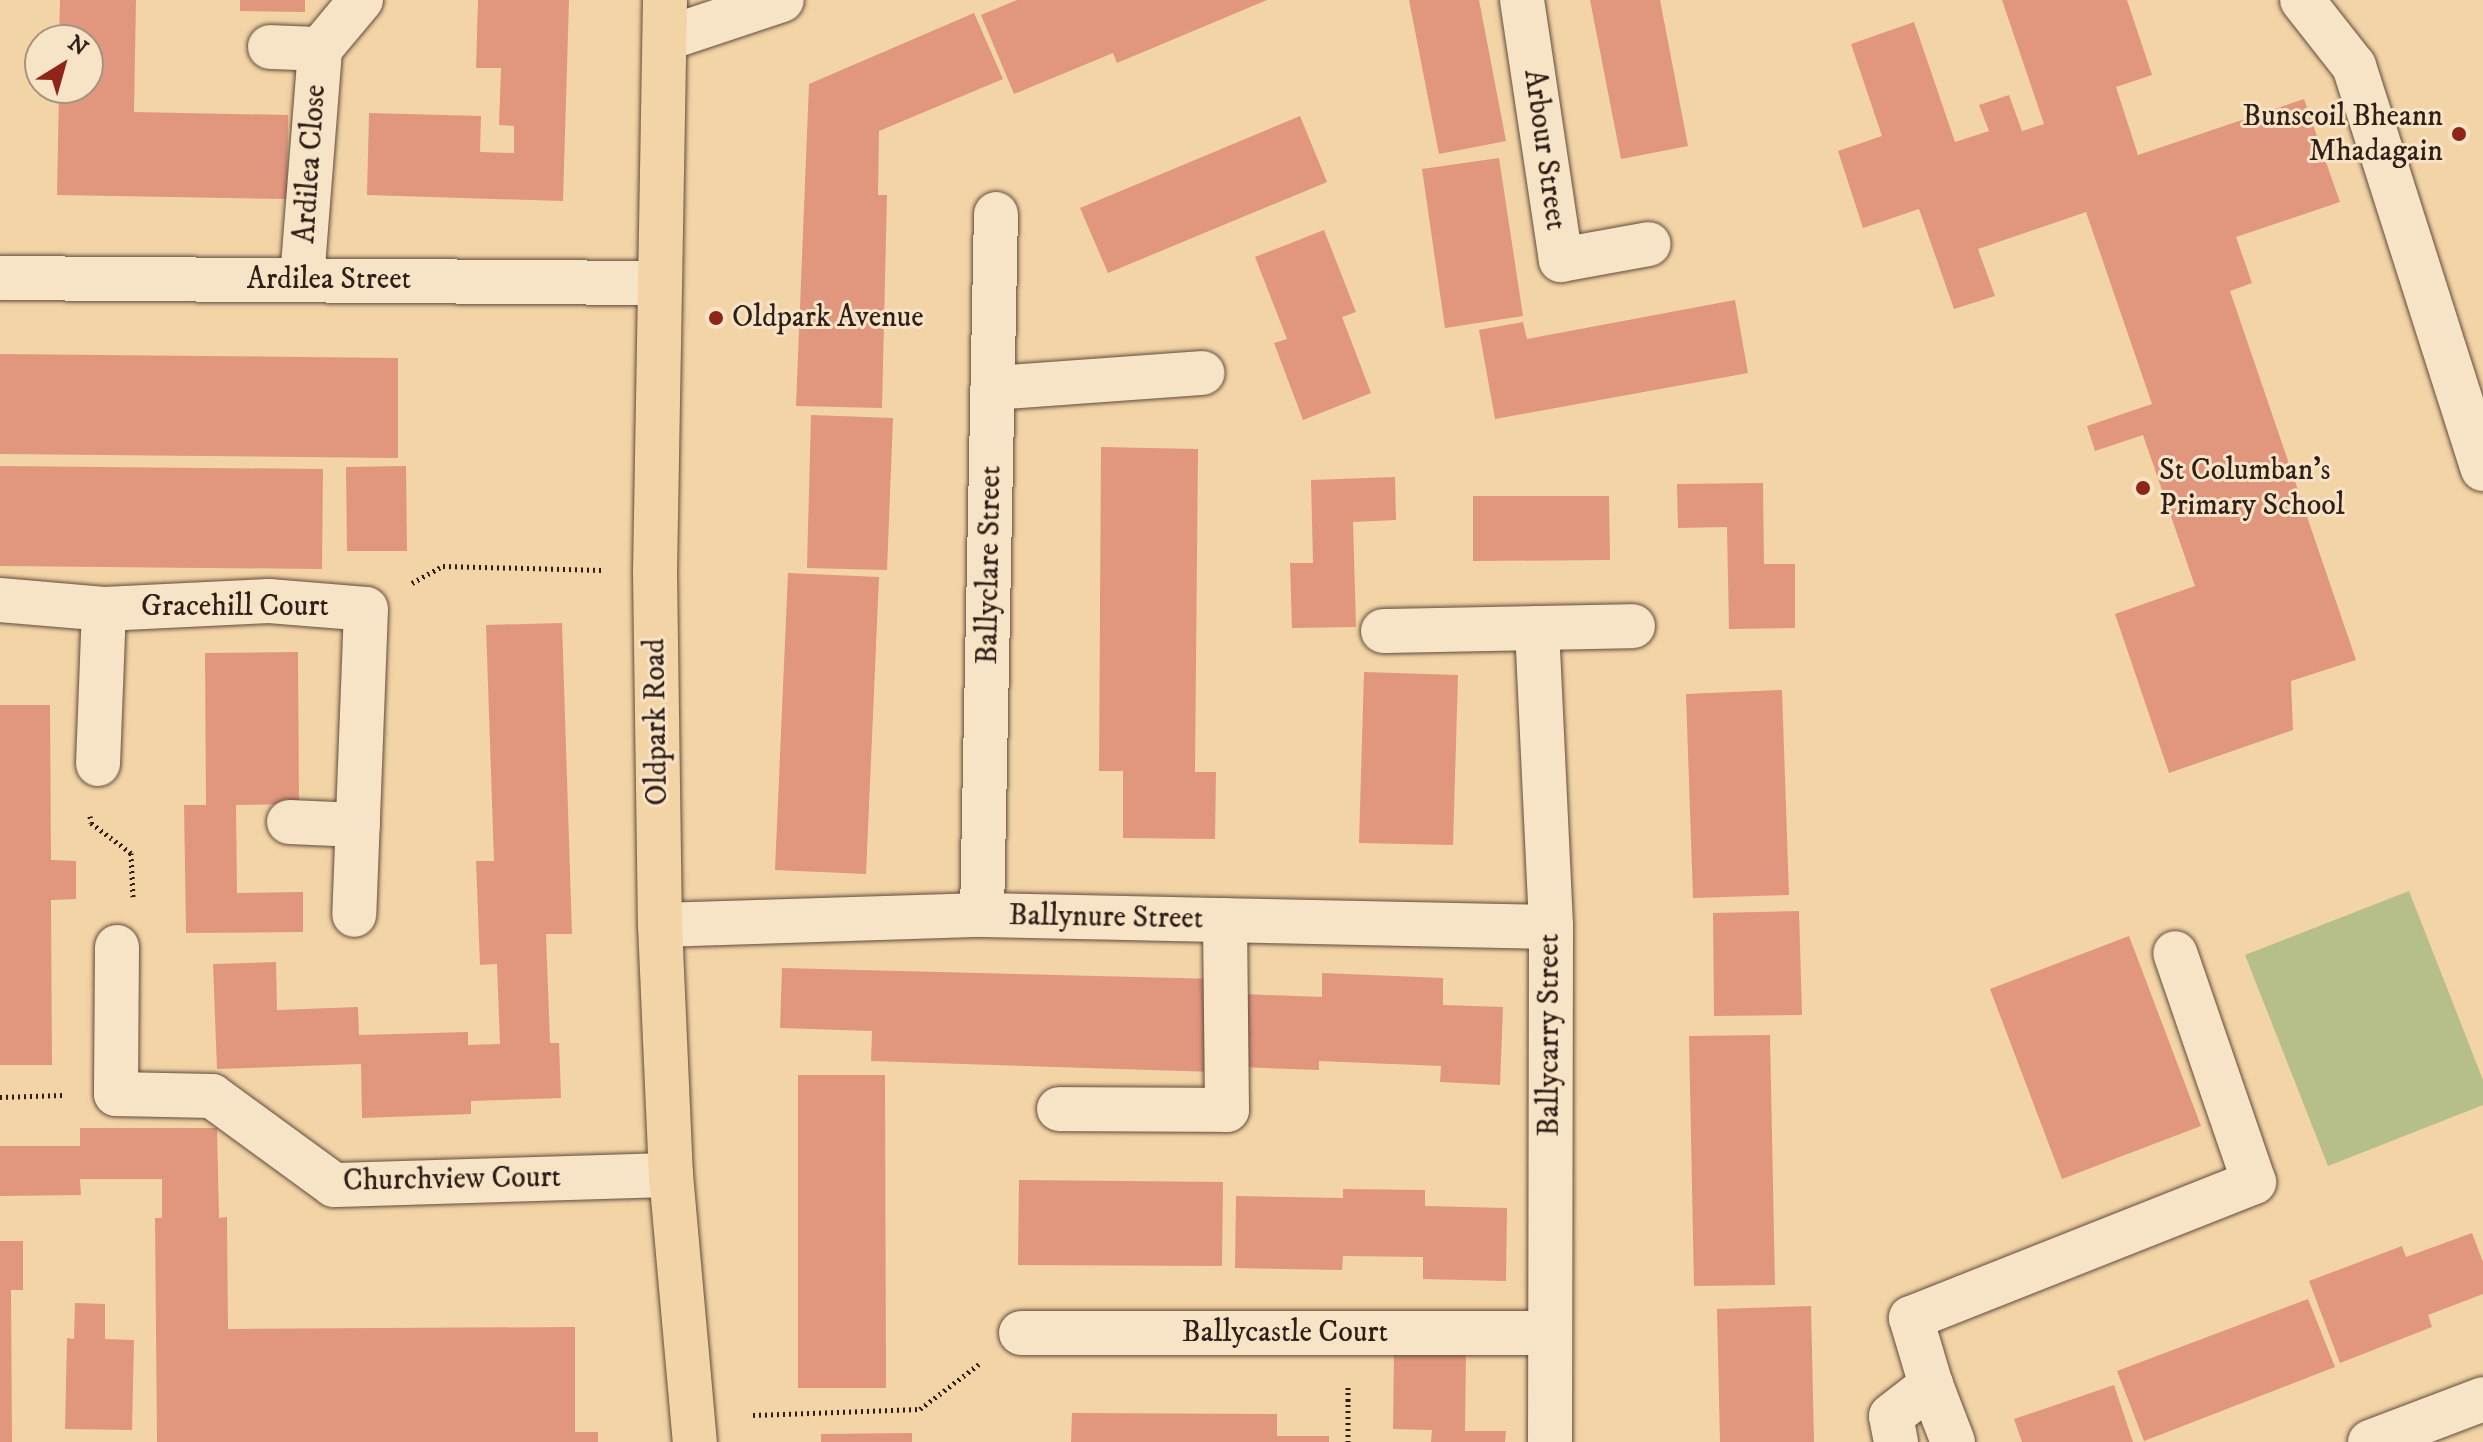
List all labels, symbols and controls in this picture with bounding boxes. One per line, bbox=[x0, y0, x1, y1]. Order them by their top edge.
north arrow bbox=[24, 24, 104, 104]
text: N bbox=[62, 30, 93, 62]
street label: Arbour Street bbox=[1515, 67, 1573, 233]
street label: Ardilea Close bbox=[287, 83, 335, 245]
place label: Bunscoil Bheann Mhadagain bbox=[2242, 99, 2443, 170]
marker: Bunscoil Bheann Mhadagain bbox=[2450, 125, 2468, 143]
street label: Ardilea Street bbox=[247, 262, 411, 298]
place label: Oldpark Avenue bbox=[732, 300, 924, 336]
marker: Oldpark Avenue bbox=[707, 309, 725, 327]
place label: St Columban's Primary School bbox=[2159, 453, 2345, 524]
street label: Ballyclare Street bbox=[970, 465, 1010, 665]
marker: St Columban's Primary School bbox=[2134, 479, 2152, 497]
street label: Gracehill Court bbox=[141, 589, 329, 625]
street label: Oldpark Road bbox=[638, 638, 676, 806]
street label: Ballynure Street bbox=[1008, 898, 1204, 938]
street label: Ballycarry Street bbox=[1532, 933, 1568, 1137]
street label: Churchview Court bbox=[343, 1160, 561, 1200]
street label: Ballycastle Court bbox=[1182, 1315, 1388, 1351]

